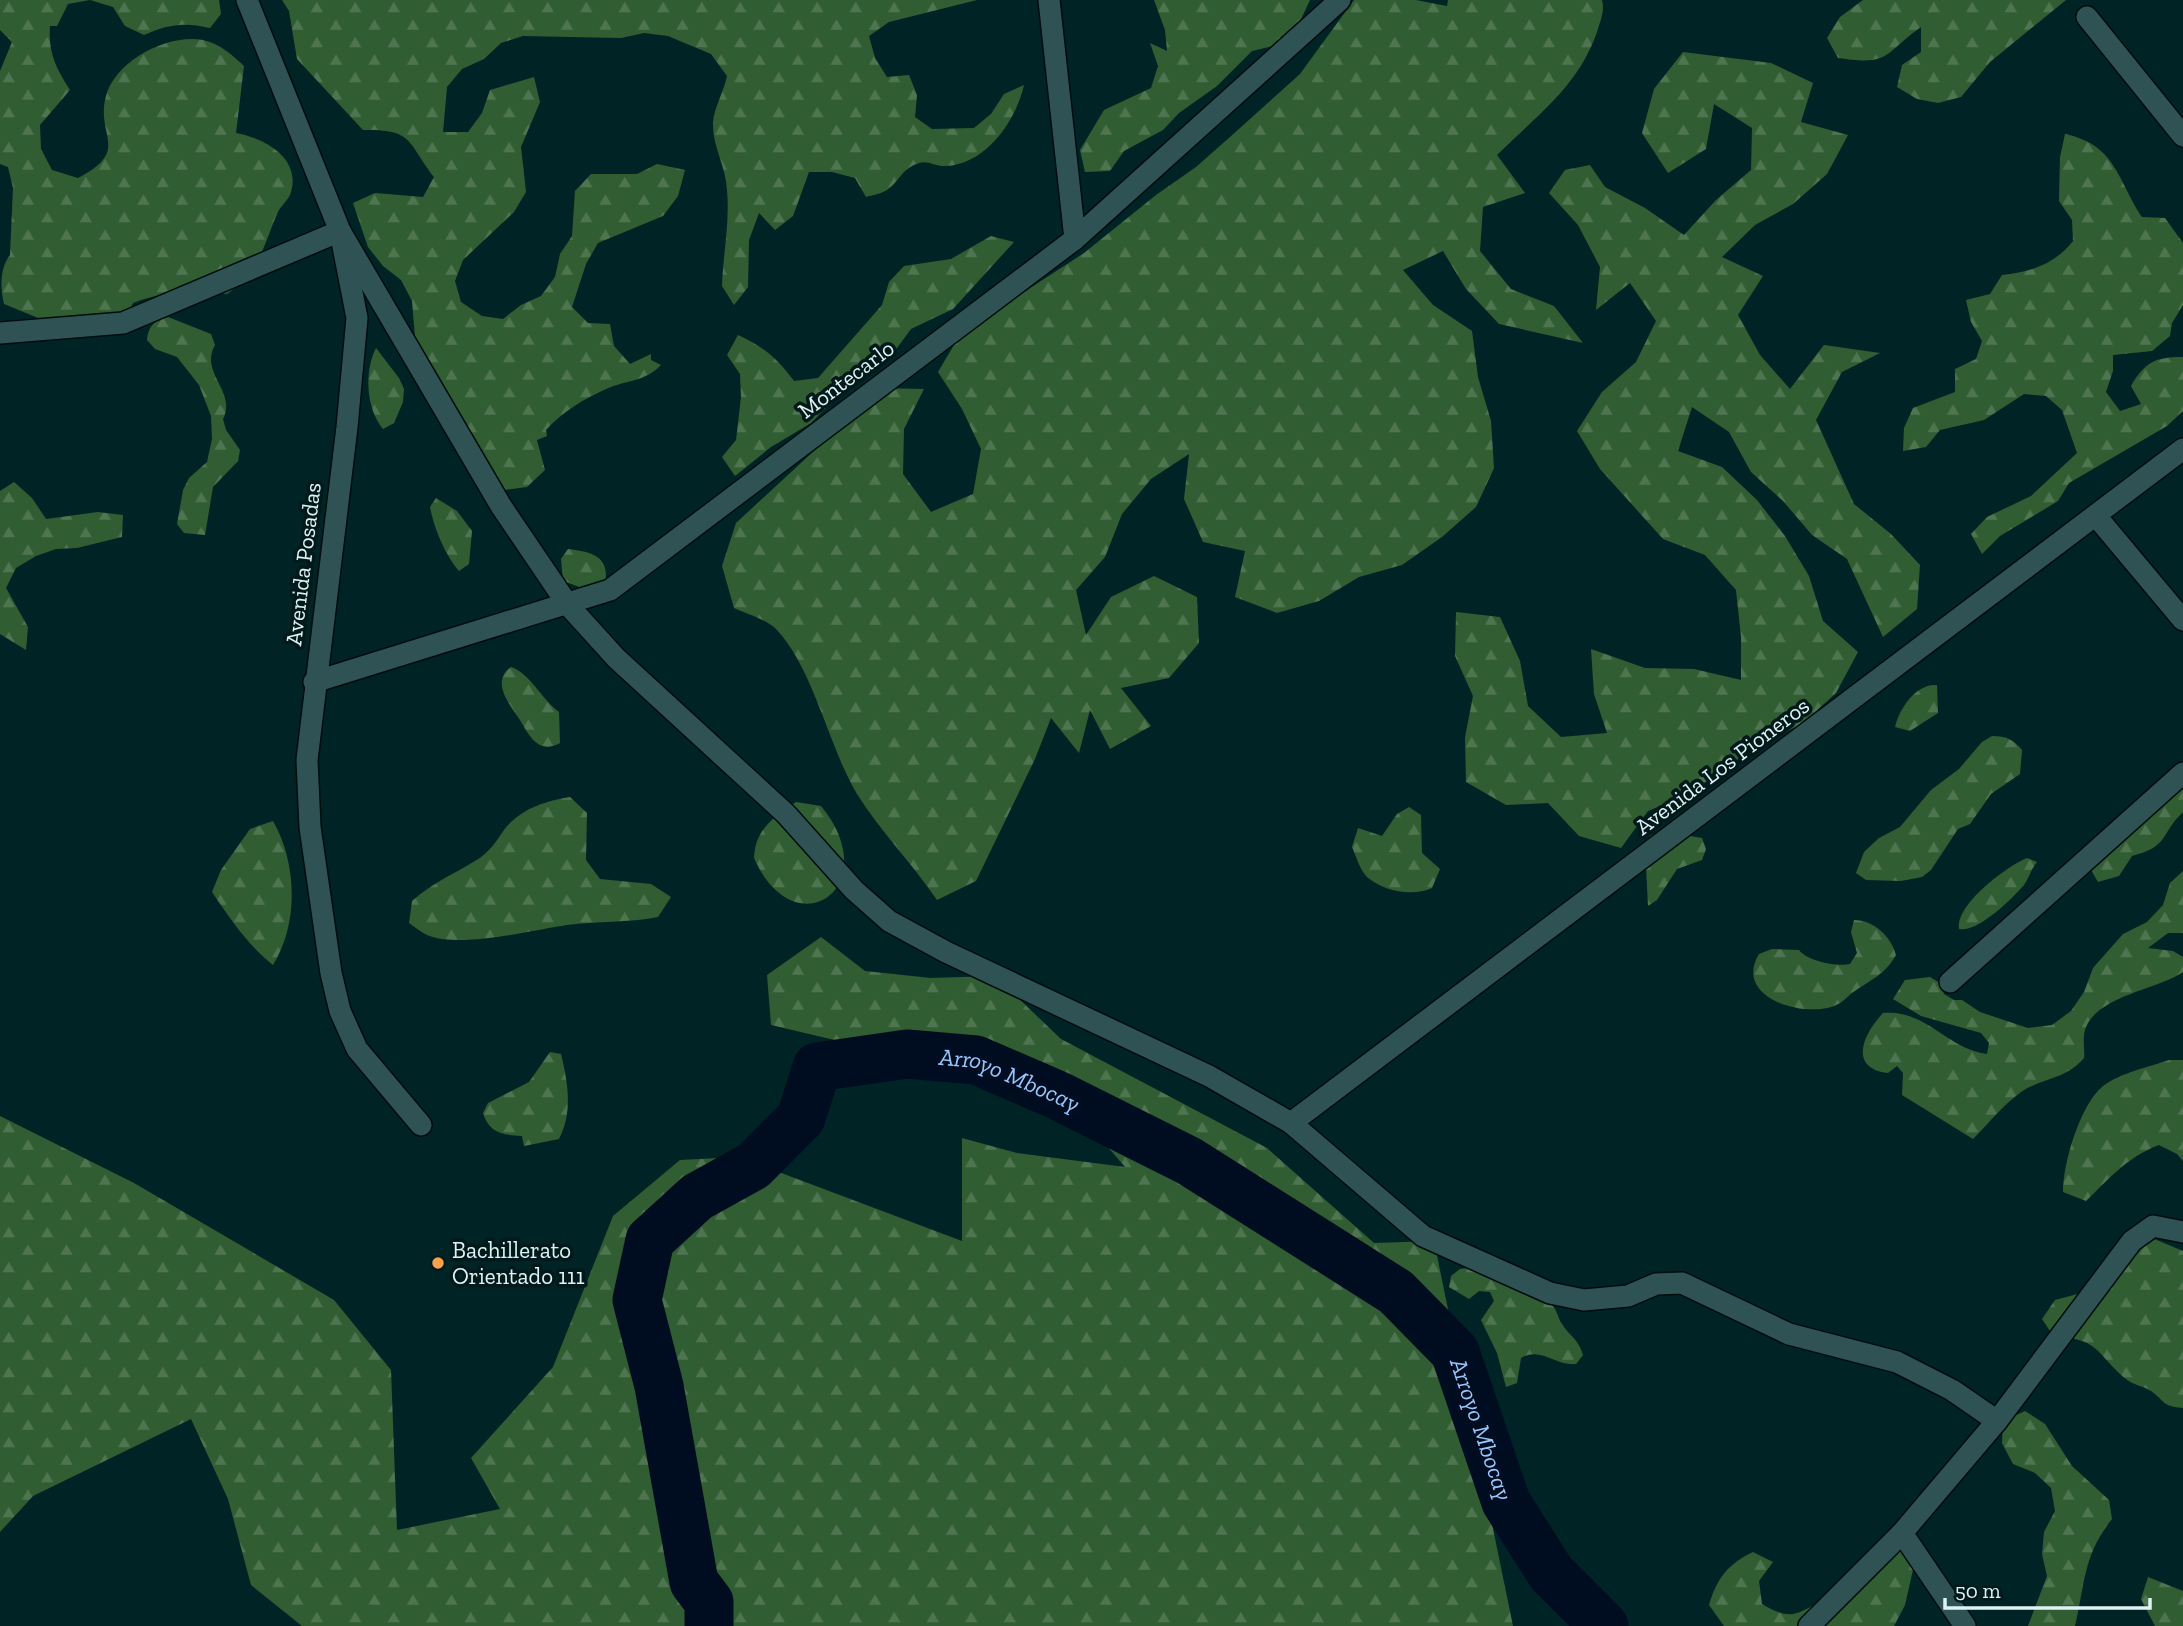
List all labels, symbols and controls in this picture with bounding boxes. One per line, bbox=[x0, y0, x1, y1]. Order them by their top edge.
street label: Montecarlo bbox=[792, 334, 900, 424]
street label: Avenida Posadas bbox=[279, 481, 327, 647]
street label: Avenida Los Pioneros bbox=[1629, 691, 1815, 841]
water label: Arroyo Mbocay bbox=[937, 1042, 1085, 1118]
place label: Bachillerato Orientado 111 bbox=[452, 1236, 585, 1290]
marker: Bachillerato Orientado 111 bbox=[430, 1255, 446, 1271]
water label: Arroyo Mbocay bbox=[1444, 1353, 1519, 1504]
scale bar bbox=[1945, 1566, 2150, 1610]
text: 50 m bbox=[1955, 1578, 2001, 1603]

